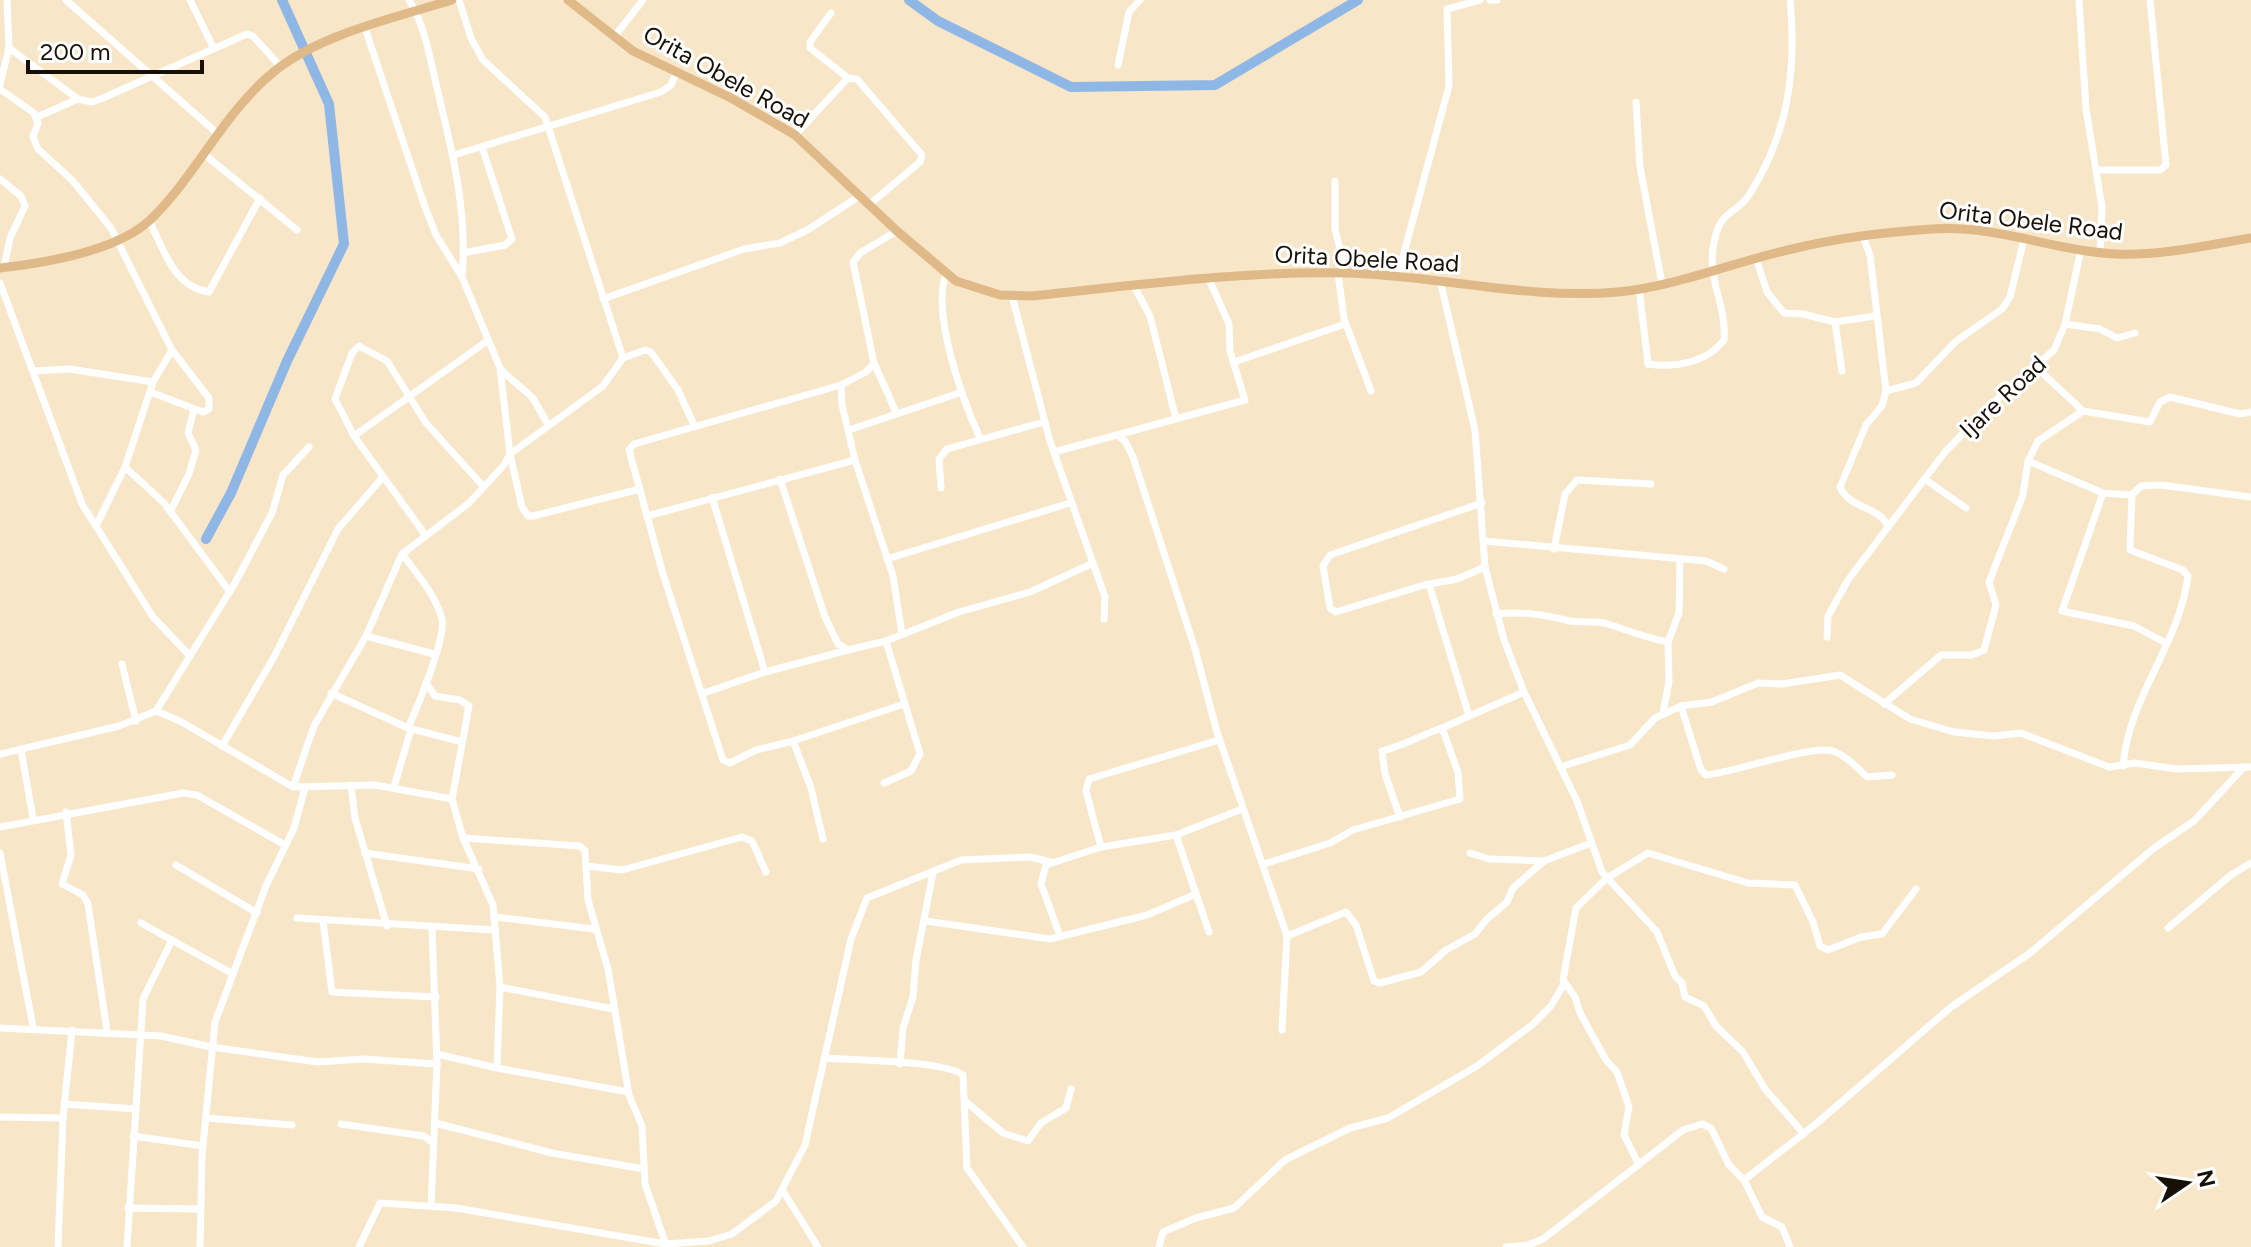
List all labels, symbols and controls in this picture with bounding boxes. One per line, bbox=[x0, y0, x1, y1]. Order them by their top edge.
street label: Orita Obele Road bbox=[638, 19, 814, 134]
scale bar bbox=[28, 24, 202, 74]
text: 200 m bbox=[40, 37, 111, 66]
street label: Orita Obele Road bbox=[1938, 195, 2125, 246]
street label: Orita Obele Road bbox=[1274, 239, 1460, 278]
street label: Ijare Road bbox=[1953, 349, 2052, 444]
north arrow bbox=[2147, 1143, 2227, 1223]
text: N bbox=[2191, 1167, 2221, 1190]

